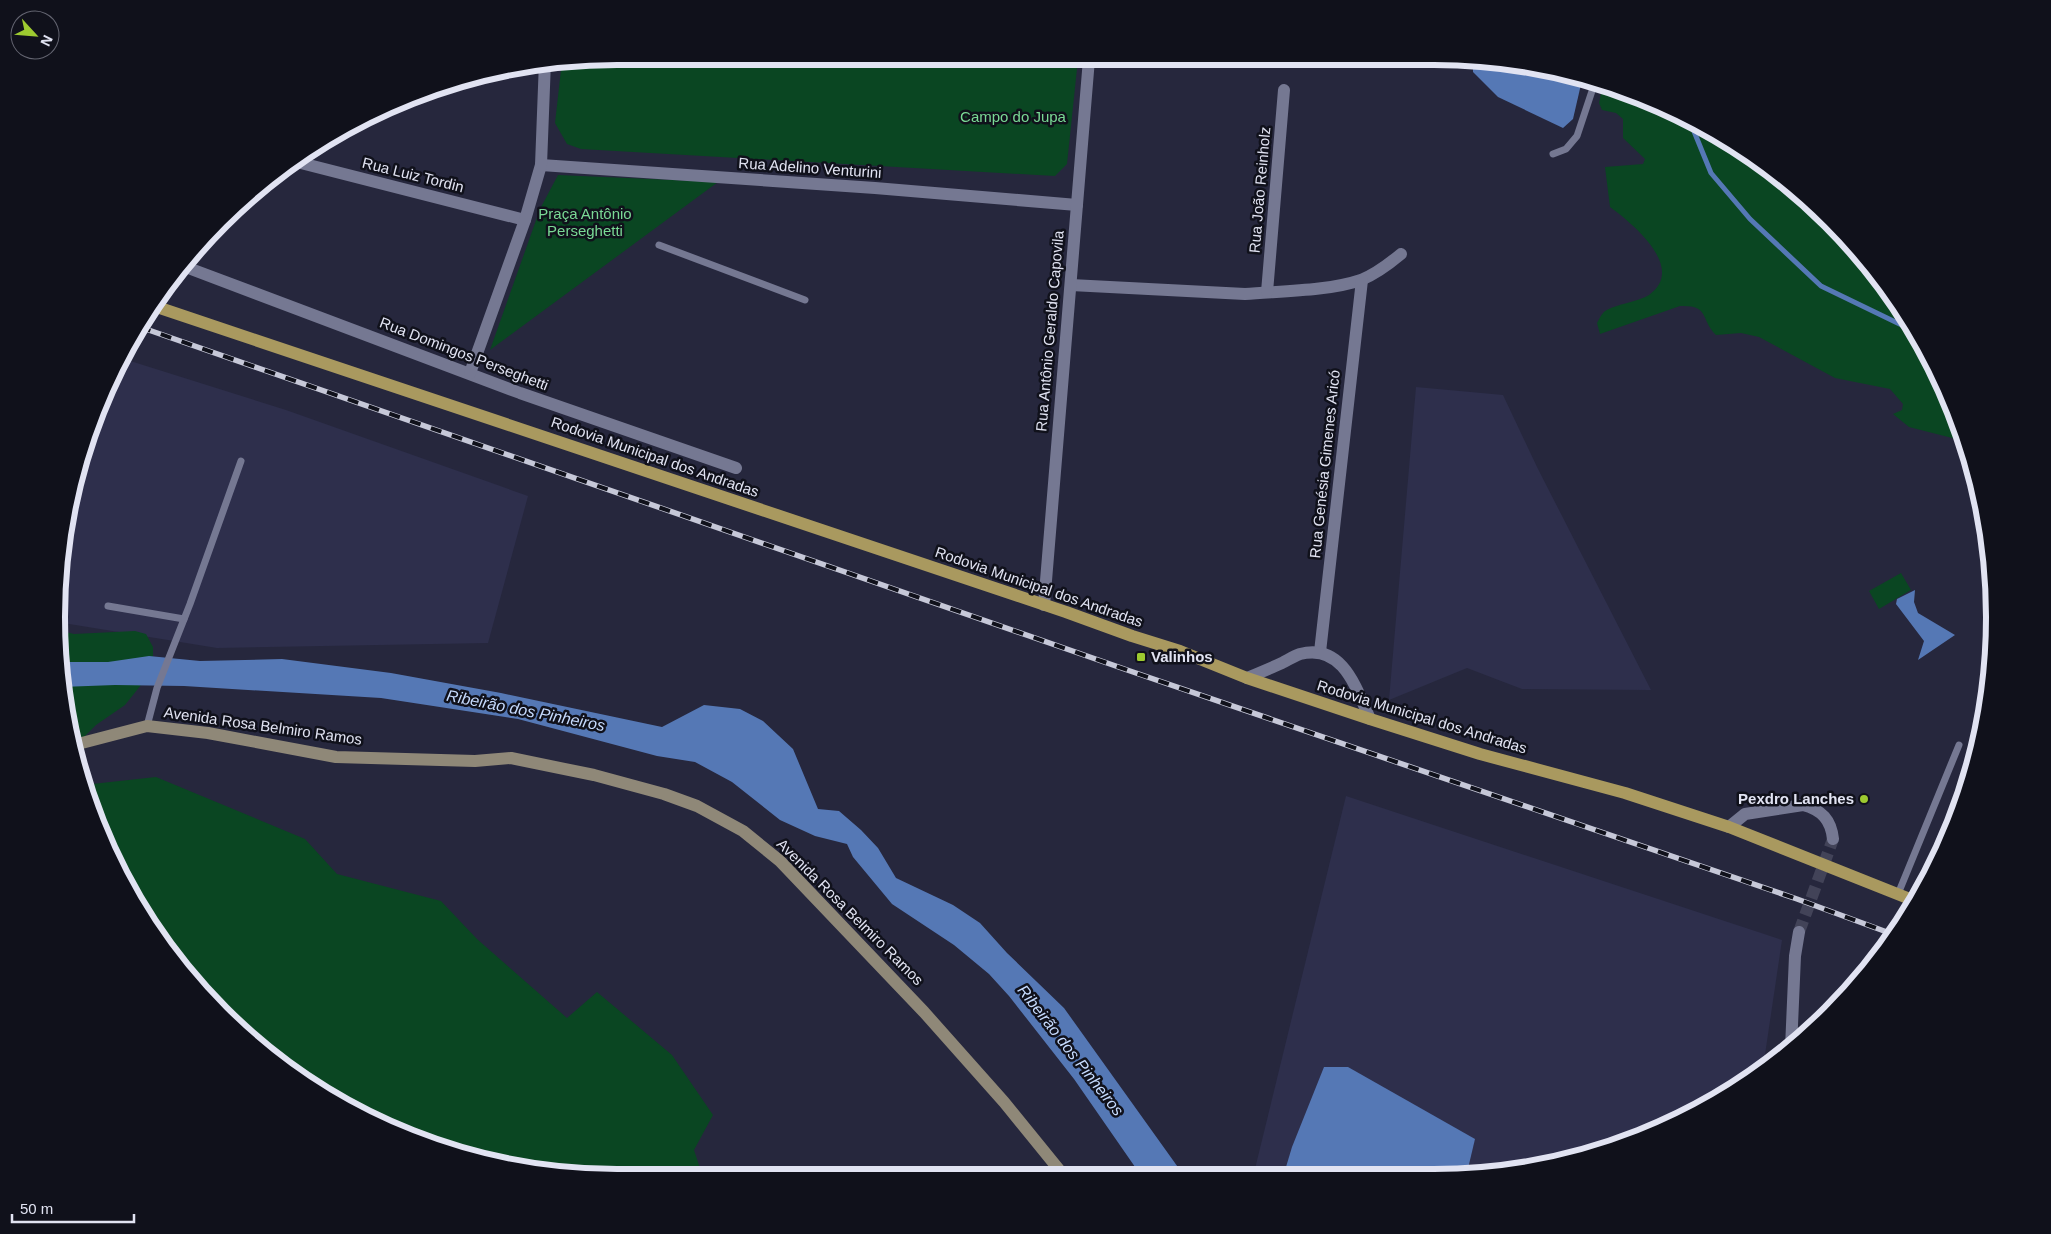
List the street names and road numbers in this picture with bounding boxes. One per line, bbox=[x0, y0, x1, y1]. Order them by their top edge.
street label: Rua João Reinholz bbox=[1246, 126, 1273, 254]
street label: Rua Luiz Tordin bbox=[361, 154, 466, 195]
street label: Rua Adelino Venturini bbox=[738, 154, 882, 181]
street label: Rua Antônio Geraldo Capovila bbox=[1032, 229, 1067, 432]
street label: Rua Domingos Perseghetti bbox=[377, 313, 551, 394]
street label: Rua Genésia Gimenes Aricó bbox=[1306, 369, 1343, 559]
street label: Rodovia Municipal dos Andradas bbox=[549, 413, 761, 500]
street label: Rodovia Municipal dos Andradas bbox=[933, 543, 1145, 630]
street label: Rodovia Municipal dos Andradas bbox=[1315, 676, 1529, 757]
street label: Avenida Rosa Belmiro Ramos bbox=[163, 703, 363, 748]
street label: Avenida Rosa Belmiro Ramos bbox=[774, 835, 927, 988]

